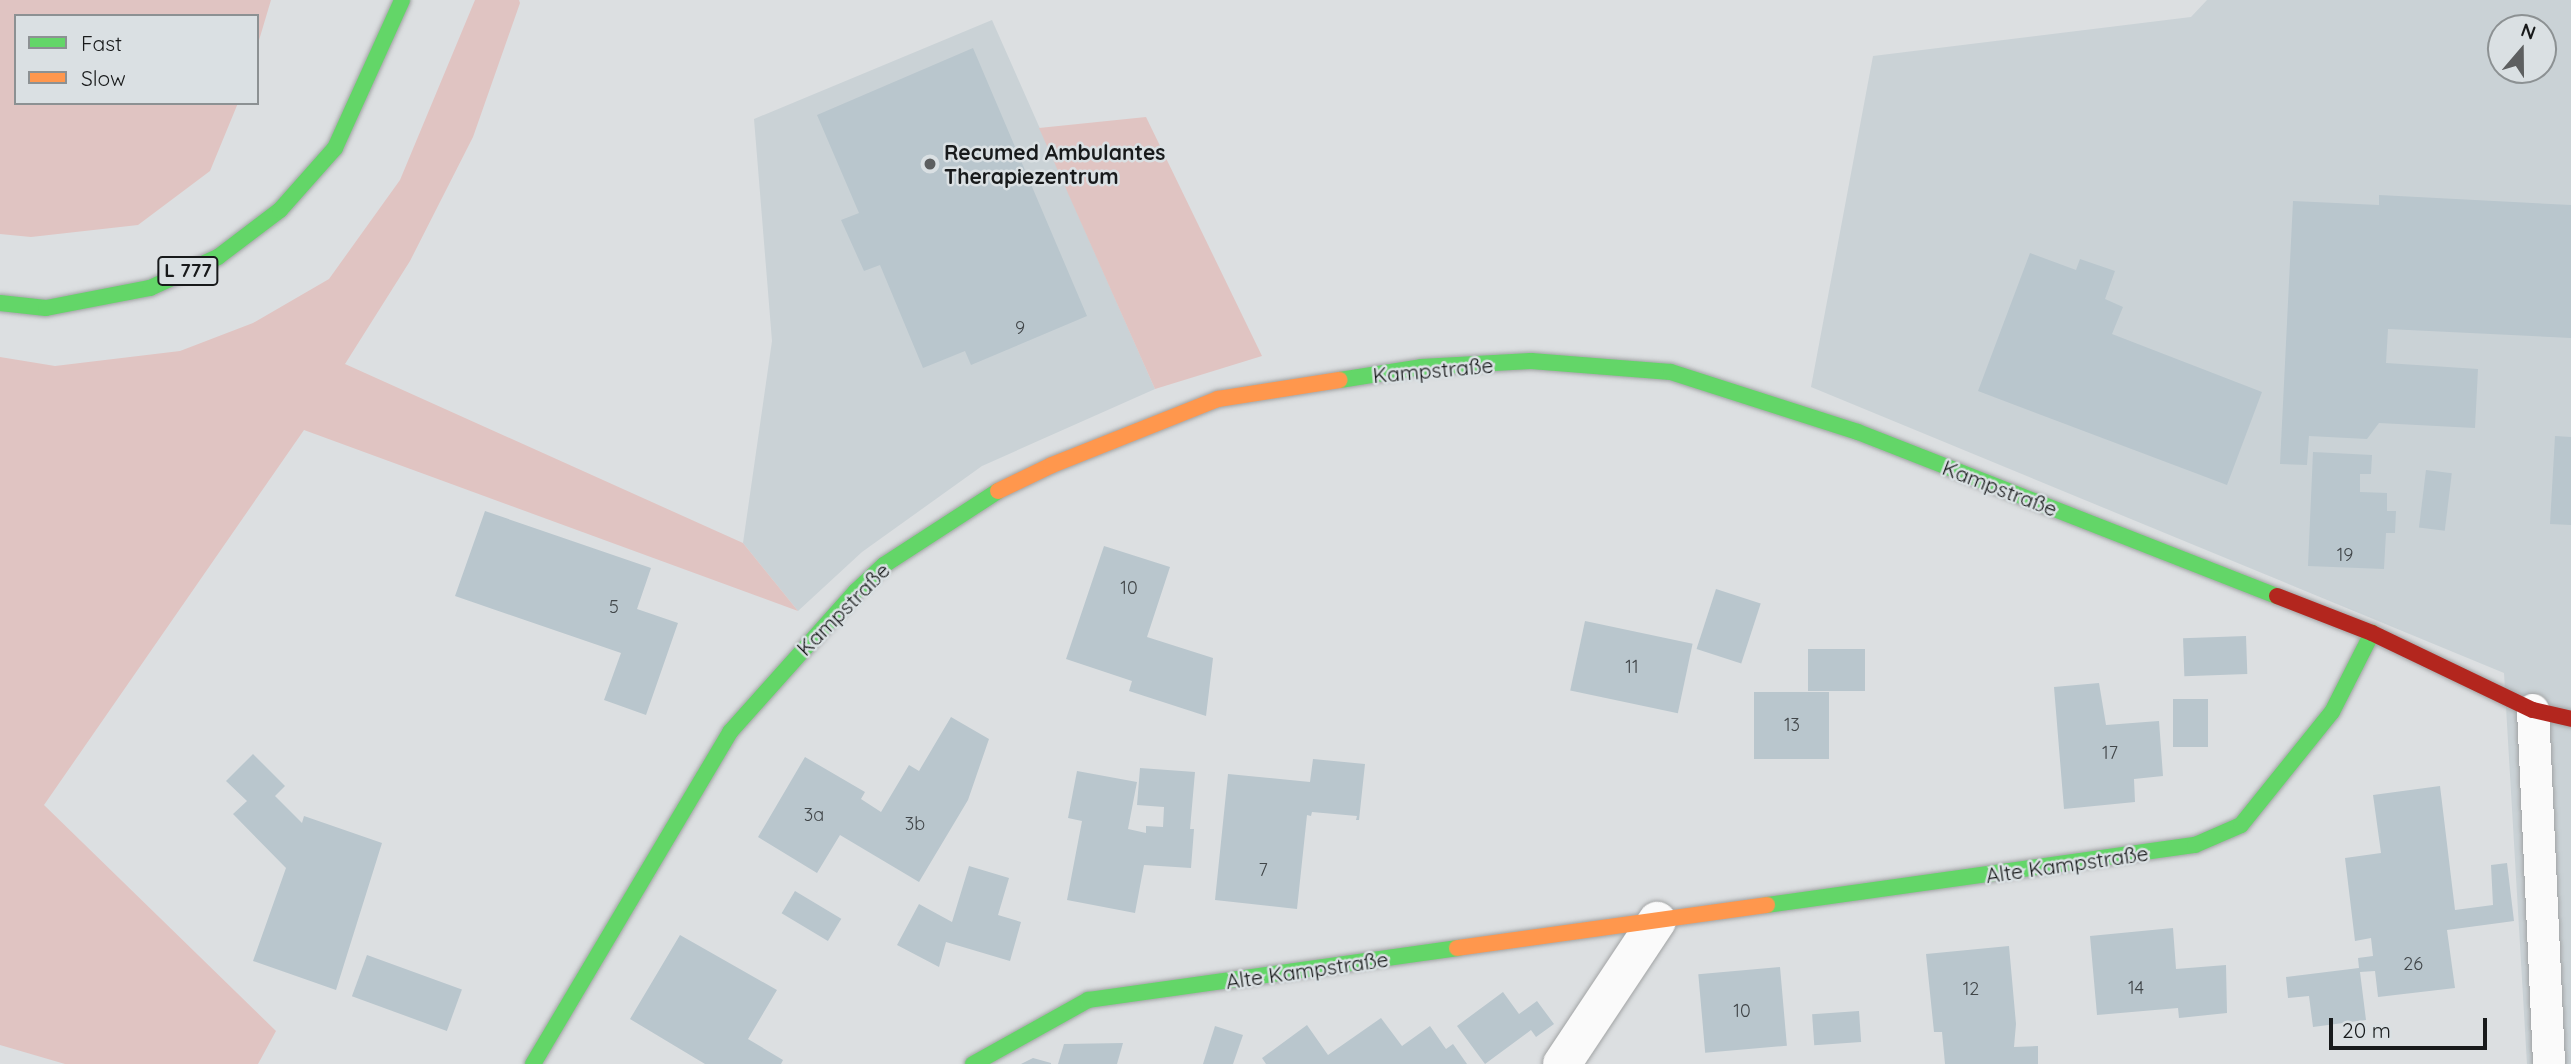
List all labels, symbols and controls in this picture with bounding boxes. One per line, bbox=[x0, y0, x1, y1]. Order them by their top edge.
legend bbox=[14, 14, 259, 105]
north arrow bbox=[2487, 14, 2557, 84]
text: N bbox=[2518, 17, 2539, 45]
text: Fast bbox=[81, 30, 122, 56]
text: Slow bbox=[81, 65, 126, 91]
place label: Recumed Ambulantes Therapiezentrum bbox=[944, 139, 1165, 189]
marker: Recumed Ambulantes Therapiezentrum bbox=[922, 156, 938, 172]
road number: L 777 bbox=[156, 256, 220, 286]
house number: 9 bbox=[1015, 317, 1025, 339]
street label: Kampstraße bbox=[1372, 352, 1494, 388]
street label: Kampstraße bbox=[1939, 455, 2061, 521]
house number: 19 bbox=[2337, 544, 2353, 566]
street label: Kampstraße bbox=[791, 557, 895, 661]
house number: 10 bbox=[1120, 577, 1138, 599]
house number: 5 bbox=[609, 596, 619, 618]
house number: 11 bbox=[1625, 656, 1639, 678]
house number: 13 bbox=[1784, 714, 1800, 736]
house number: 17 bbox=[2102, 742, 2118, 764]
house number: 3a bbox=[804, 804, 824, 826]
house number: 3b bbox=[905, 813, 925, 835]
street label: Alte Kampstraße bbox=[1984, 840, 2150, 888]
house number: 7 bbox=[1258, 859, 1268, 881]
street label: Alte Kampstraße bbox=[1224, 946, 1390, 994]
house number: 26 bbox=[2403, 953, 2423, 975]
house number: 14 bbox=[2128, 977, 2144, 999]
house number: 12 bbox=[1963, 978, 1979, 1000]
house number: 10 bbox=[1733, 1000, 1751, 1022]
scale bar bbox=[2333, 1004, 2490, 1048]
text: 20 m bbox=[2342, 1017, 2391, 1043]

